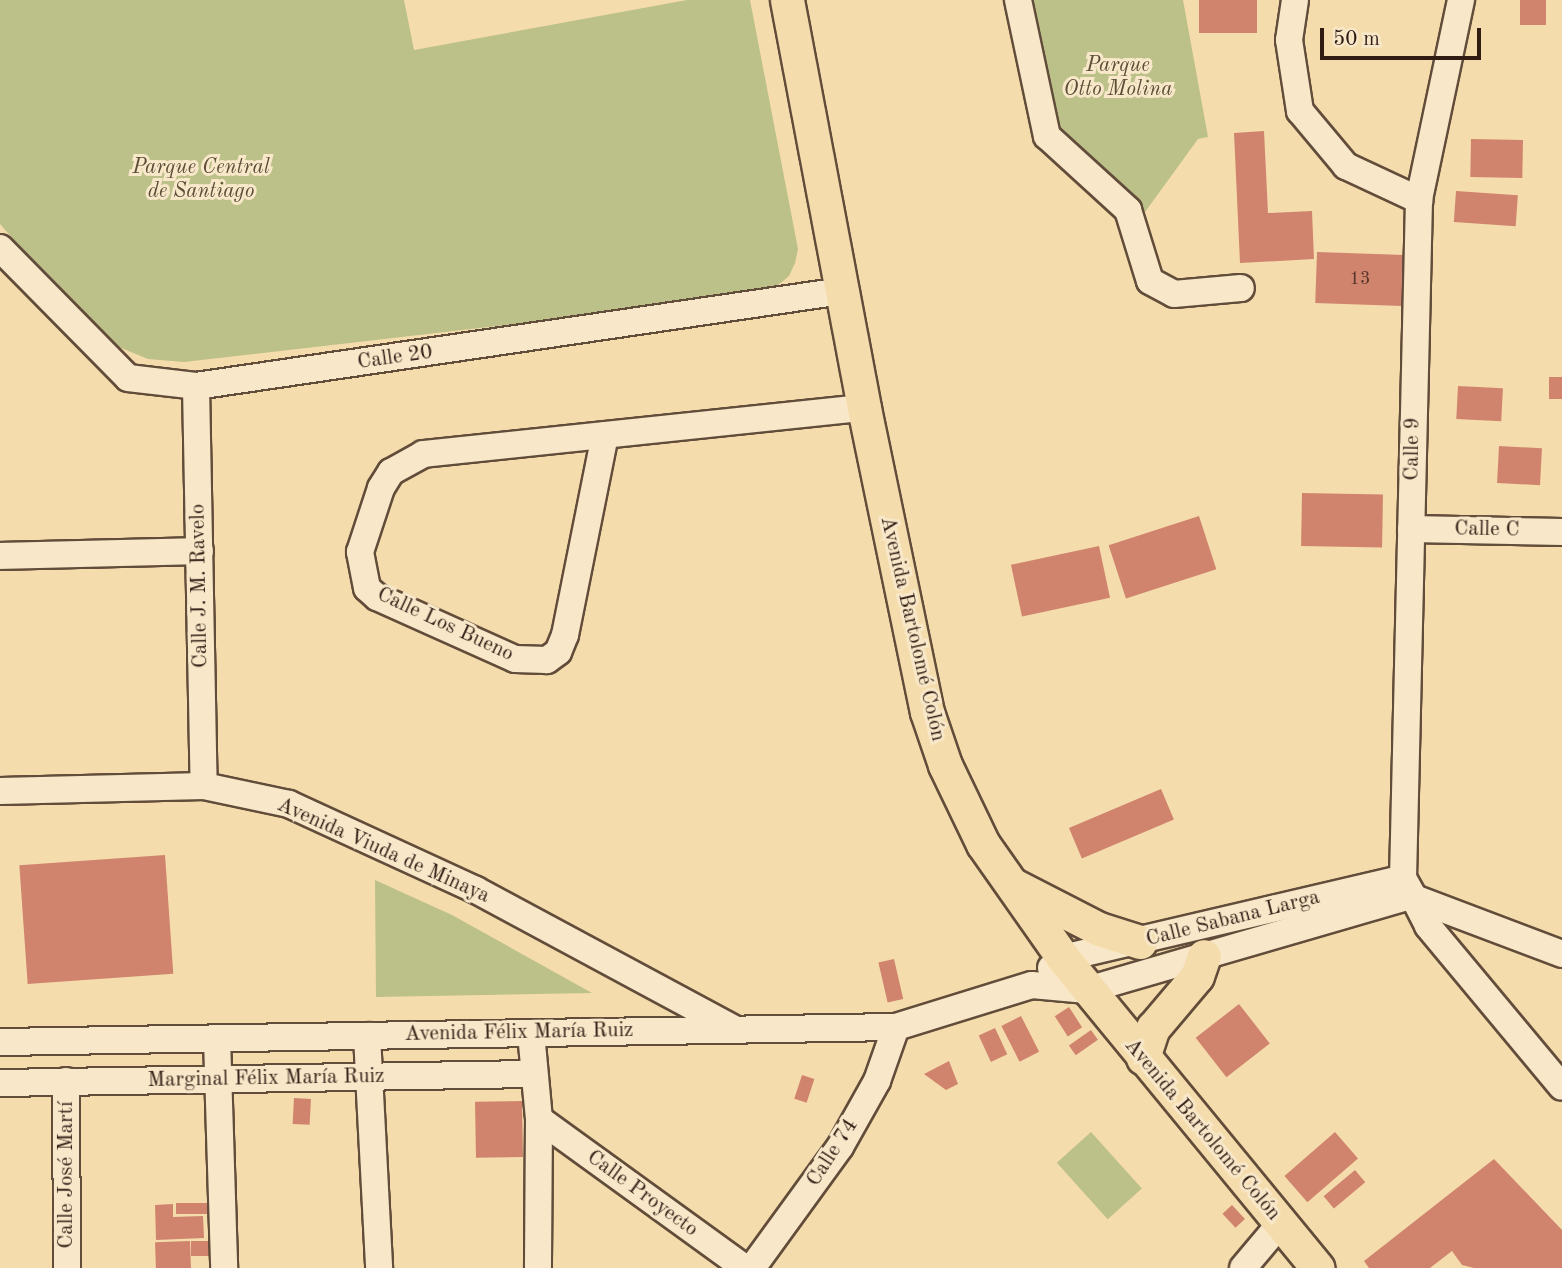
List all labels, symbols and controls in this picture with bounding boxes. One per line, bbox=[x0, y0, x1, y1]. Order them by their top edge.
scale bar bbox=[1324, 14, 1485, 58]
text: 50 m bbox=[1333, 29, 1380, 50]
park label: Parque Otto Molina bbox=[1064, 53, 1172, 103]
park label: Parque Central de Santiago bbox=[132, 155, 270, 205]
house number: 13 bbox=[1350, 268, 1370, 290]
street label: Calle 20 bbox=[356, 340, 434, 376]
street label: Calle 9 bbox=[1400, 417, 1426, 481]
street label: Calle J. M. Ravelo bbox=[186, 504, 214, 668]
street label: Avenida Bartolomé Colón bbox=[874, 514, 950, 744]
street label: Calle C bbox=[1454, 517, 1520, 543]
street label: Calle Los Bueno bbox=[373, 582, 517, 668]
street label: Avenida Viuda de Minaya bbox=[273, 793, 493, 909]
street label: Calle Sabana Larga bbox=[1143, 885, 1323, 953]
street label: Avenida Félix María Ruiz bbox=[404, 1018, 634, 1048]
street label: Avenida Bartolomé Colón bbox=[1118, 1034, 1286, 1226]
street label: Marginal Félix María Ruiz bbox=[147, 1064, 385, 1094]
street label: Calle José Martí bbox=[54, 1101, 80, 1249]
street label: Calle 74 bbox=[802, 1114, 864, 1192]
street label: Calle Proyecto bbox=[581, 1145, 703, 1243]

